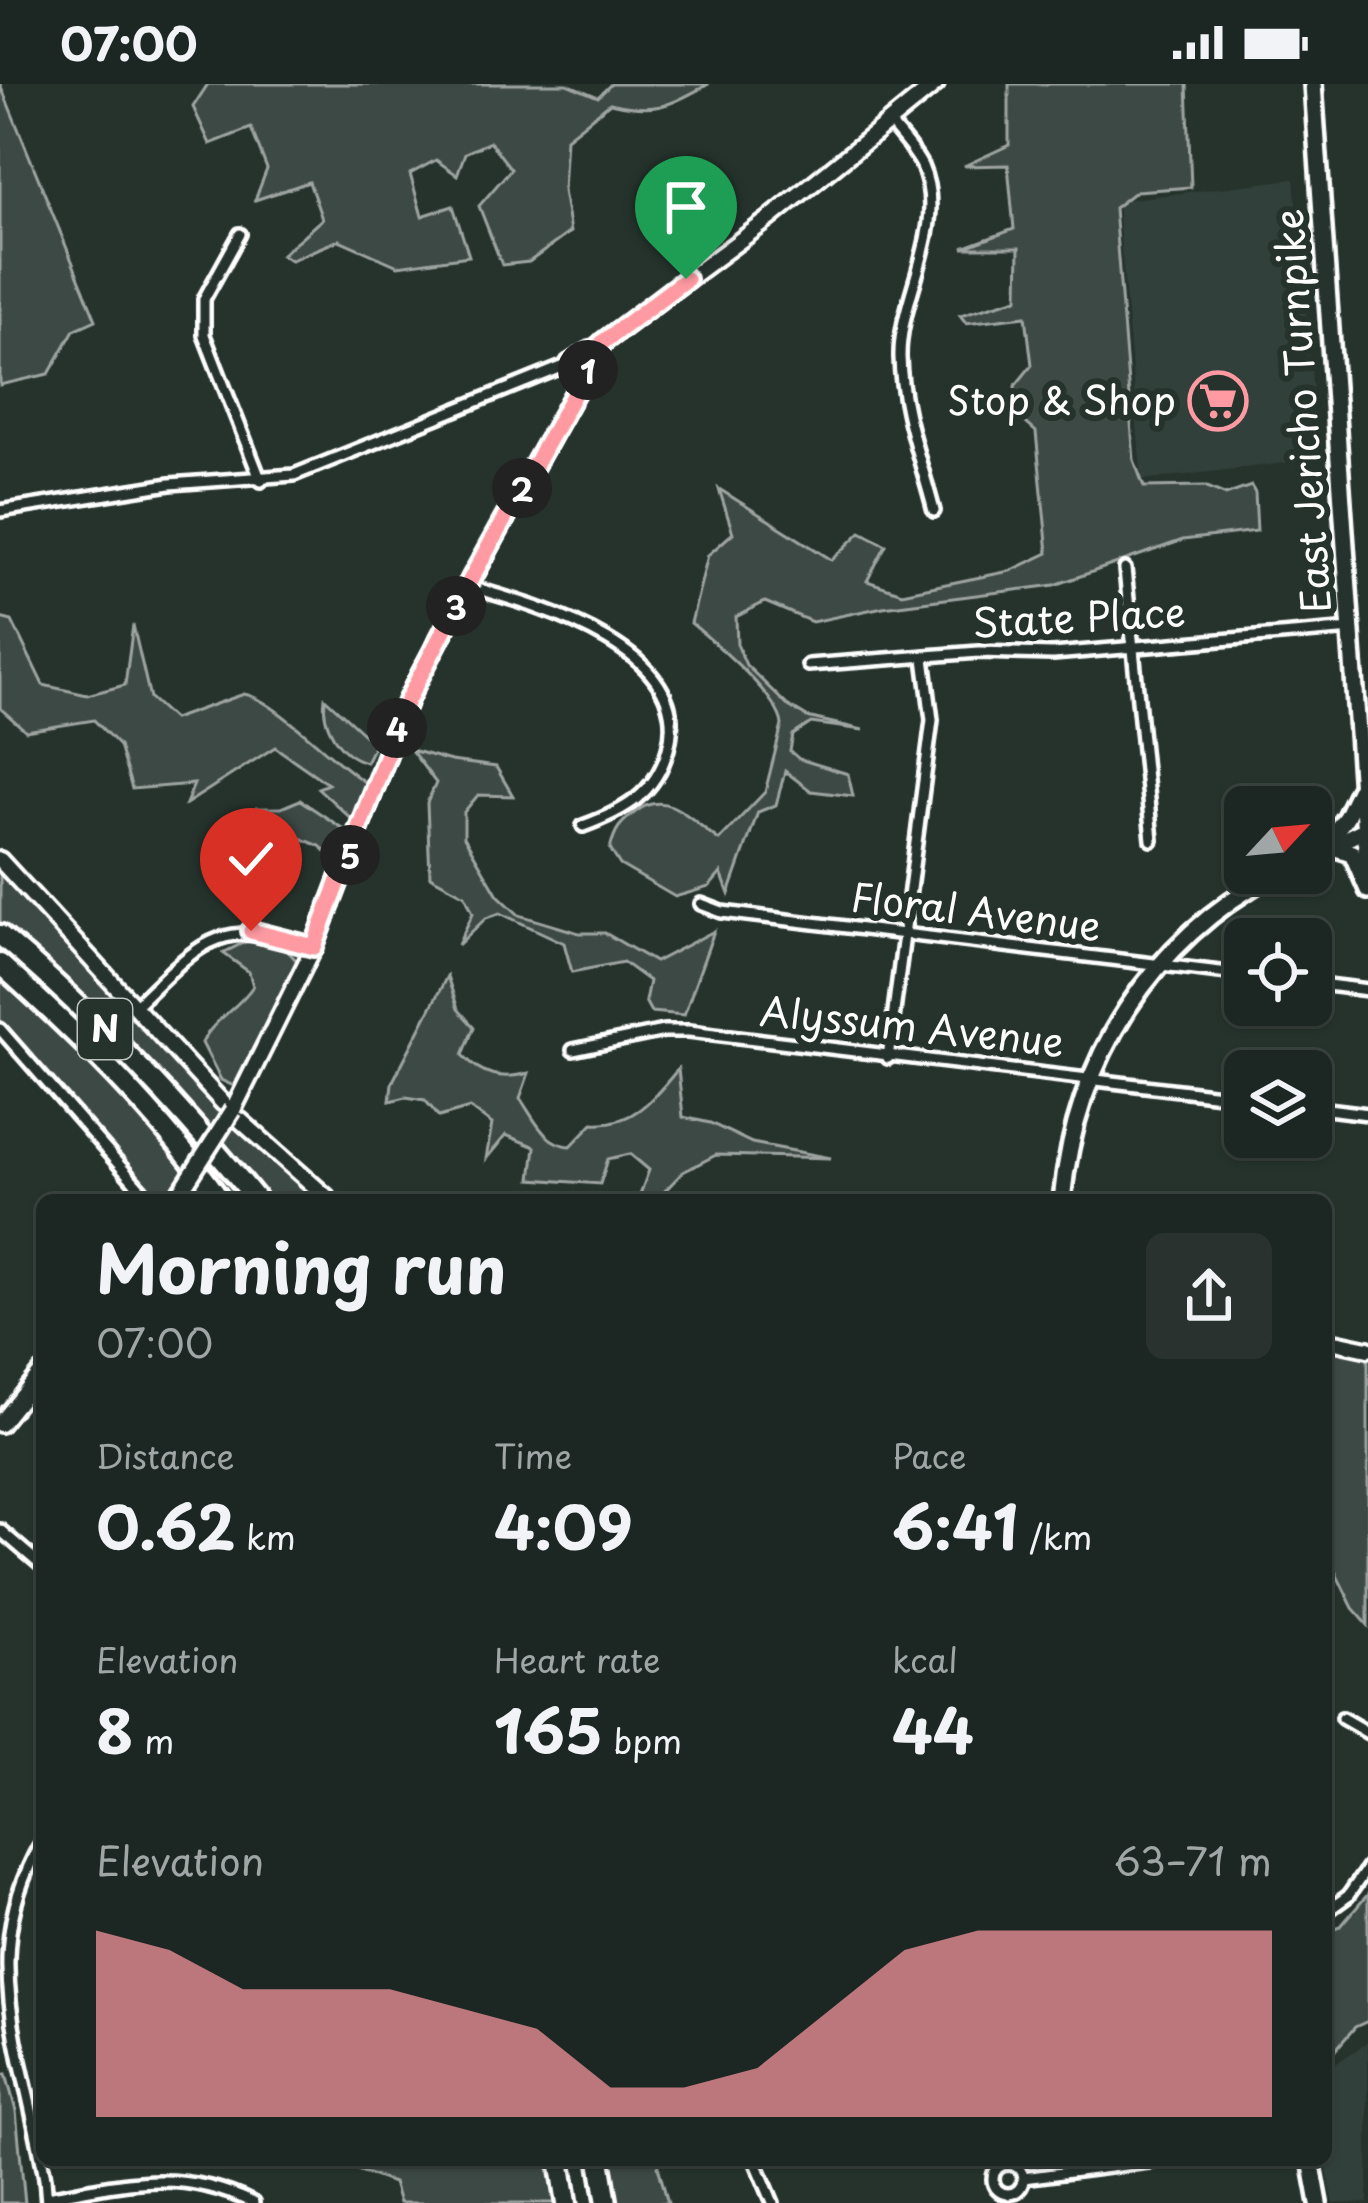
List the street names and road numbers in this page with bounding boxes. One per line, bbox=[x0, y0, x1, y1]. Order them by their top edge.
street label: East Jericho Turnpike bbox=[1257, 207, 1344, 615]
street label: State Place bbox=[971, 580, 1187, 651]
street label: Floral Avenue bbox=[848, 865, 1105, 954]
street label: Alyssum Avenue bbox=[757, 979, 1067, 1070]
road number: N bbox=[78, 999, 132, 1059]

